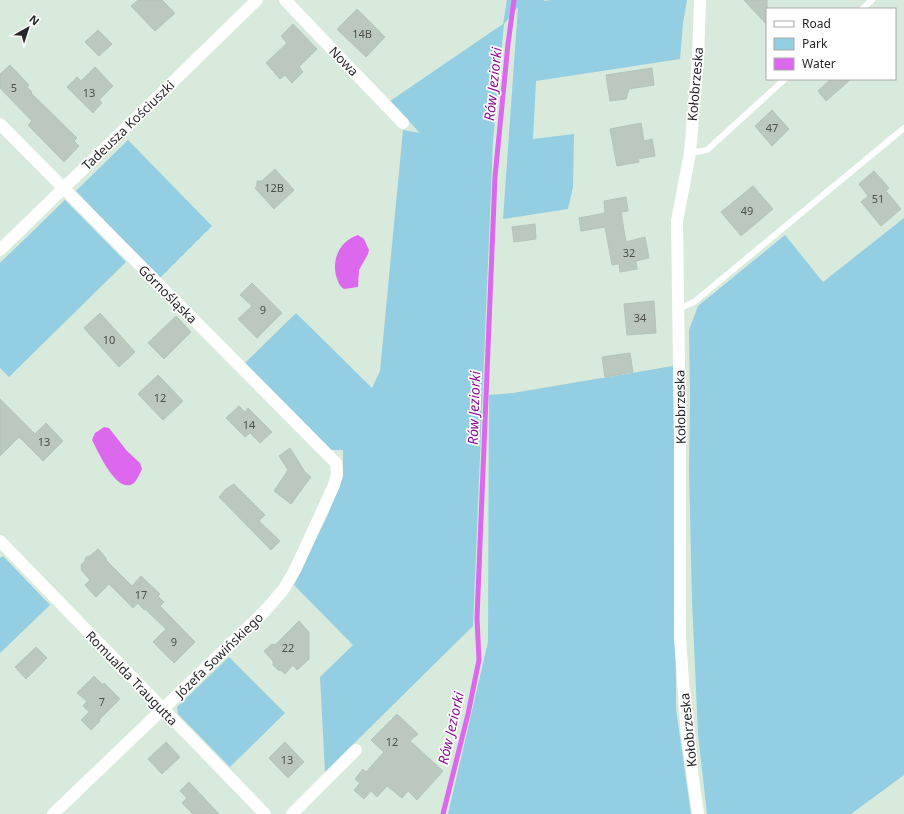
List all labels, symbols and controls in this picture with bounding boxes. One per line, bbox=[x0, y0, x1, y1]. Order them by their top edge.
north arrow bbox=[8, 8, 48, 48]
legend bbox=[766, 8, 896, 80]
text: N bbox=[26, 11, 43, 28]
text: Road bbox=[802, 15, 831, 32]
house number: 14B bbox=[352, 26, 372, 41]
text: Park bbox=[802, 35, 828, 52]
street label: Nowa bbox=[325, 42, 363, 80]
water label: Rów Jeziorki bbox=[479, 46, 506, 122]
street label: Kołobrzeska bbox=[683, 46, 707, 122]
text: Water bbox=[802, 55, 836, 72]
street label: Tadeusza Kościuszki bbox=[78, 76, 178, 174]
house number: 5 bbox=[11, 80, 17, 95]
house number: 13 bbox=[83, 85, 95, 100]
house number: 47 bbox=[766, 120, 778, 135]
house number: 12B bbox=[264, 180, 284, 195]
house number: 51 bbox=[872, 191, 884, 206]
house number: 49 bbox=[741, 203, 753, 218]
house number: 32 bbox=[623, 245, 635, 260]
street label: Górnośląska bbox=[135, 261, 201, 327]
house number: 9 bbox=[260, 302, 266, 317]
house number: 34 bbox=[634, 310, 647, 325]
house number: 10 bbox=[103, 332, 115, 347]
water label: Rów Jeziorki bbox=[463, 370, 484, 445]
street label: Kołobrzeska bbox=[670, 370, 690, 444]
house number: 12 bbox=[154, 390, 166, 405]
house number: 14 bbox=[243, 417, 256, 432]
house number: 13 bbox=[38, 434, 50, 449]
house number: 17 bbox=[135, 587, 147, 602]
street label: Józefa Sowińskiego bbox=[170, 608, 267, 703]
street label: Romualda Traugutta bbox=[82, 627, 182, 729]
house number: 9 bbox=[171, 634, 177, 649]
house number: 22 bbox=[282, 640, 294, 655]
water label: Rów Jeziorki bbox=[433, 689, 468, 766]
street label: Kołobrzeska bbox=[675, 692, 701, 768]
house number: 7 bbox=[99, 694, 105, 709]
house number: 12 bbox=[386, 734, 398, 749]
house number: 13 bbox=[281, 752, 293, 767]

